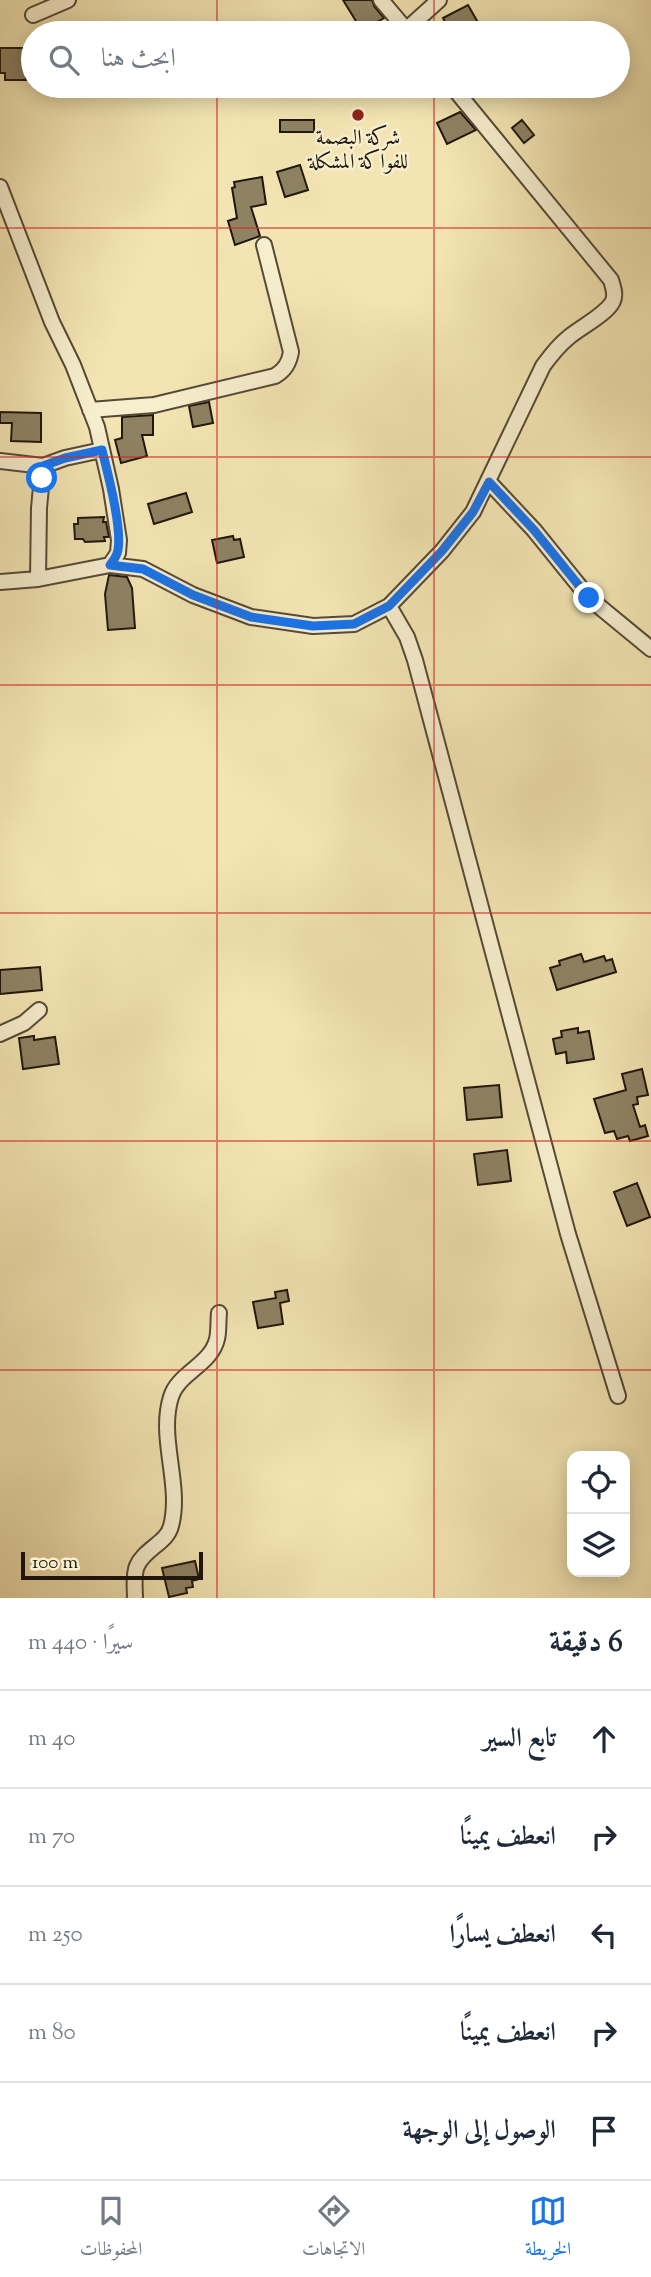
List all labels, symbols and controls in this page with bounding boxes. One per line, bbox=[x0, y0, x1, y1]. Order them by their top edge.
search box bbox=[21, 21, 630, 98]
icon: search bbox=[45, 41, 83, 79]
text: ابحث هنا bbox=[101, 41, 176, 78]
marker: شركة البصمة للفواكة المشكلة bbox=[350, 107, 366, 123]
place label: شركة البصمة للفواكة المشكلة bbox=[307, 124, 408, 178]
route start bbox=[26, 462, 57, 493]
route end bbox=[573, 582, 604, 613]
map controls bbox=[567, 1451, 630, 1577]
button: locate bbox=[567, 1451, 630, 1514]
button: layers bbox=[567, 1514, 630, 1577]
scale bar bbox=[21, 1549, 203, 1581]
text: 100 m bbox=[32, 1550, 78, 1577]
text: 6 دقيقة bbox=[549, 1622, 623, 1665]
text: سيرًا · 440 m bbox=[28, 1627, 133, 1660]
icon: ahead bbox=[585, 1720, 623, 1758]
text: تابع السير bbox=[483, 1721, 556, 1758]
text: 40 m bbox=[28, 1723, 76, 1756]
icon: right bbox=[585, 1818, 623, 1856]
text: انعطف يمينًا bbox=[460, 1819, 556, 1856]
text: 70 m bbox=[28, 1821, 75, 1854]
icon: left bbox=[585, 1916, 623, 1954]
text: انعطف يسارًا bbox=[449, 1917, 556, 1954]
text: 250 m bbox=[28, 1919, 83, 1952]
icon: right bbox=[585, 2014, 623, 2052]
text: انعطف يمينًا bbox=[460, 2015, 556, 2052]
text: 80 m bbox=[28, 2017, 76, 2050]
icon: arrive bbox=[585, 2112, 623, 2150]
text: الوصول إلى الوجهة bbox=[402, 2113, 556, 2150]
tab: المحفوظات bbox=[80, 2192, 142, 2267]
tab: الاتجاهات bbox=[302, 2192, 365, 2267]
tab: الخريطة bbox=[525, 2192, 571, 2267]

